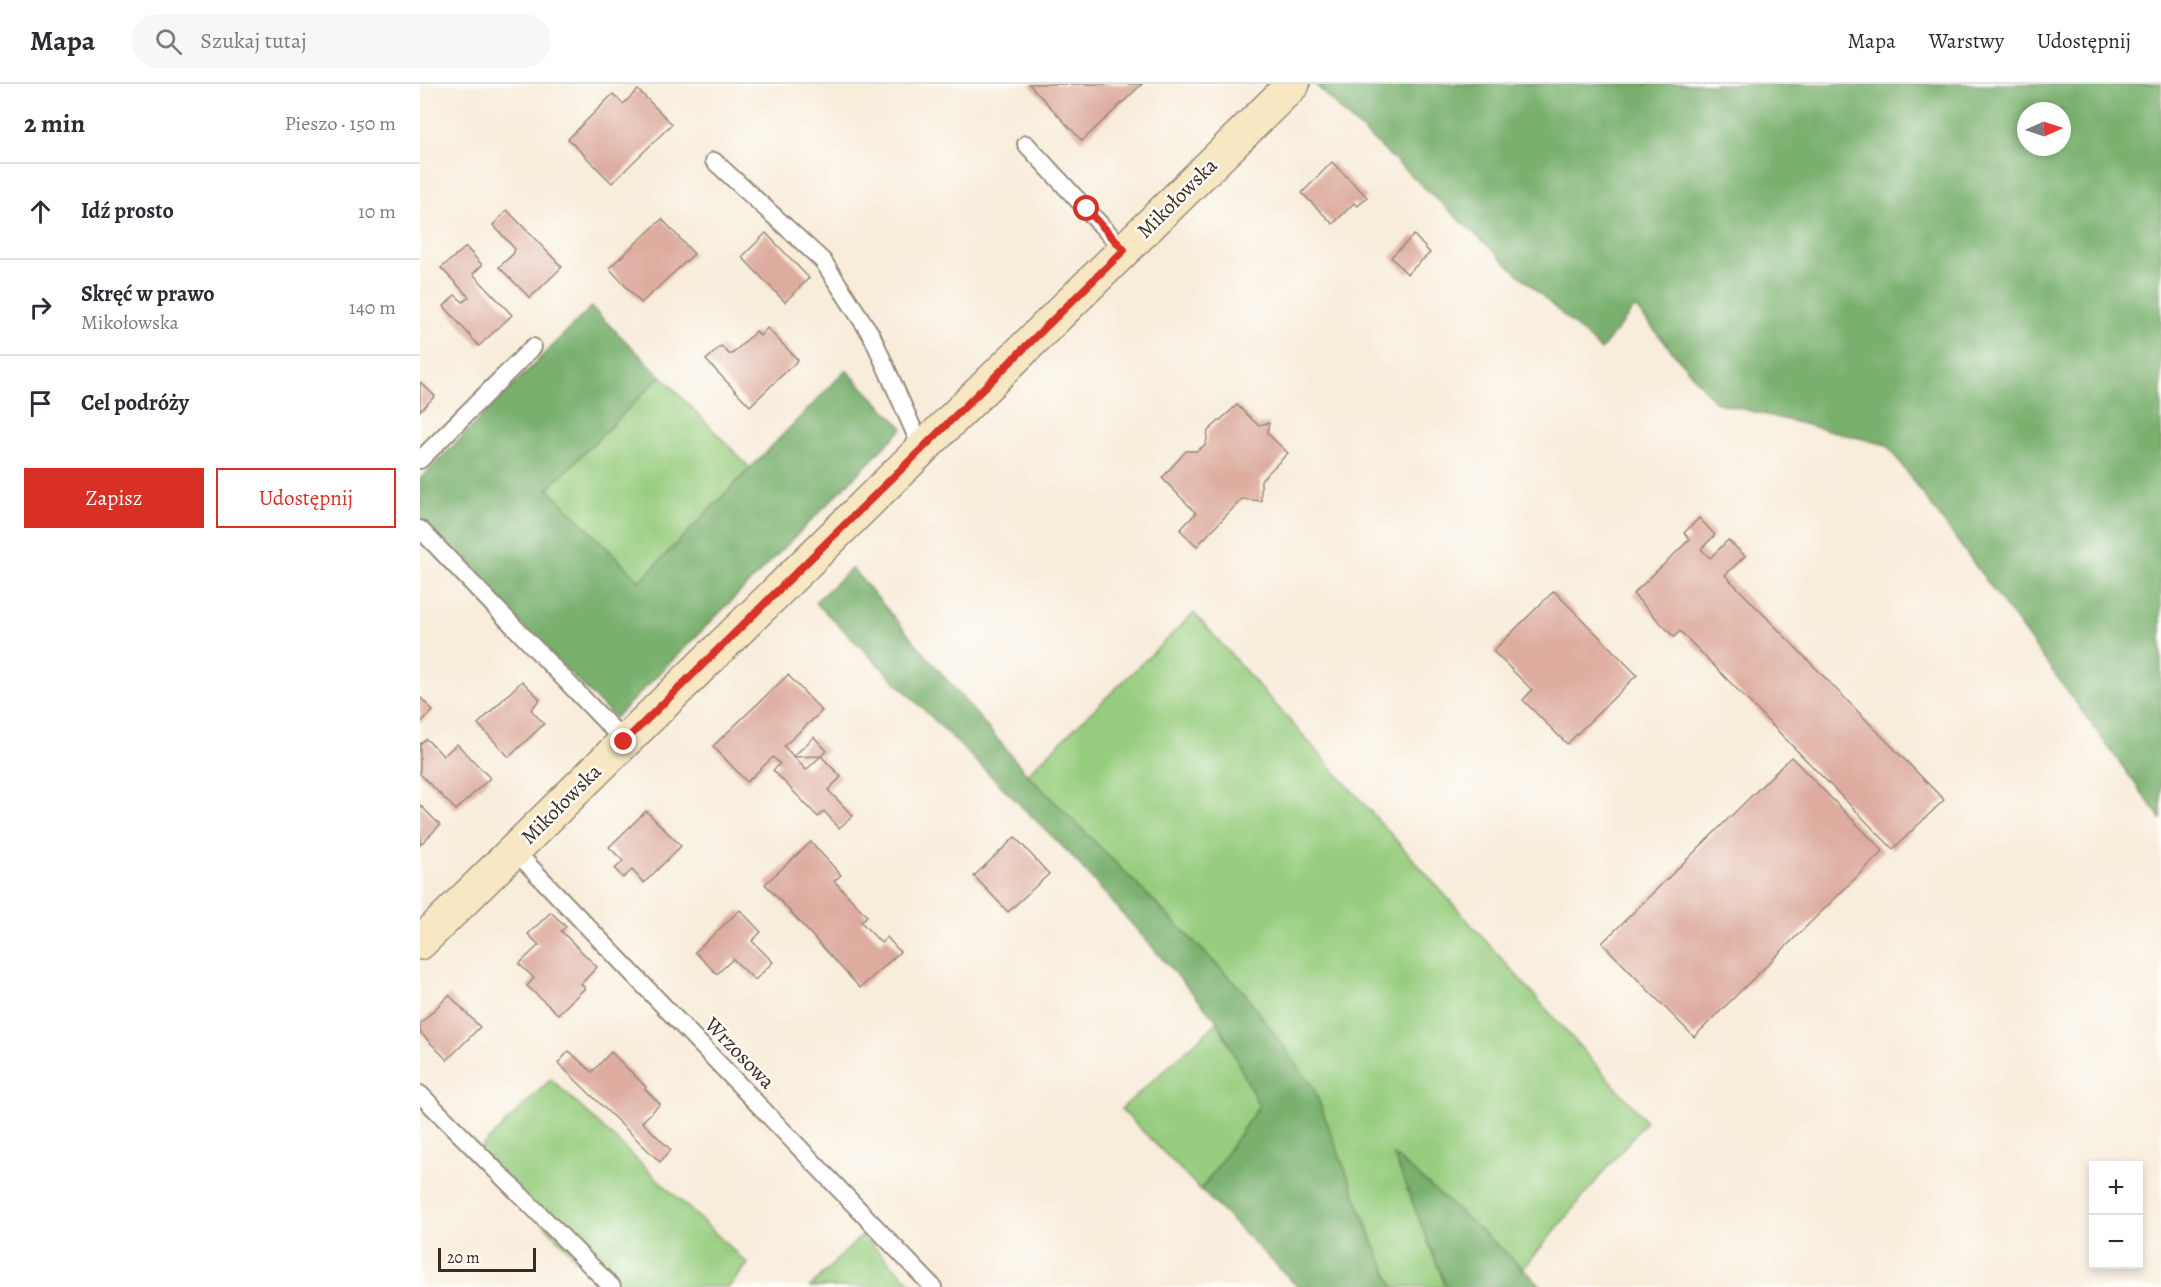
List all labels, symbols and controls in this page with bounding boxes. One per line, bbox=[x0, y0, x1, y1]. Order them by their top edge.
search box bbox=[131, 14, 551, 68]
text: Mapa bbox=[30, 22, 95, 60]
icon: search bbox=[152, 25, 185, 58]
text: Szukaj tutaj bbox=[200, 26, 307, 56]
text: Mapa bbox=[1848, 27, 1896, 55]
text: Warstwy bbox=[1929, 27, 2004, 55]
text: Udostępnij bbox=[2037, 27, 2131, 55]
north arrow bbox=[2017, 102, 2071, 156]
text: 2 min bbox=[24, 106, 85, 141]
text: Pieszo · 150 m bbox=[285, 110, 396, 137]
street label: Mikołowska bbox=[1131, 152, 1223, 244]
icon: ahead bbox=[24, 195, 57, 228]
route start bbox=[1073, 195, 1099, 221]
text: Idź prosto bbox=[81, 196, 174, 226]
text: 10 m bbox=[358, 198, 396, 225]
text: Skręć w prawo bbox=[81, 279, 215, 309]
icon: right bbox=[24, 291, 57, 324]
text: 140 m bbox=[349, 294, 396, 321]
text: Mikołowska bbox=[81, 309, 179, 336]
icon: arrive bbox=[24, 387, 57, 420]
text: Cel podróży bbox=[81, 388, 189, 418]
button: Zapisz bbox=[24, 468, 204, 528]
button: Udostępnij bbox=[216, 468, 396, 528]
route end bbox=[610, 728, 636, 754]
street label: Mikołowska bbox=[515, 758, 607, 850]
street label: Wrzosowa bbox=[698, 1010, 781, 1095]
map controls bbox=[2089, 1161, 2143, 1269]
button: + bbox=[2089, 1161, 2143, 1215]
button: − bbox=[2089, 1215, 2143, 1269]
scale bar bbox=[438, 1245, 536, 1272]
text: 20 m bbox=[447, 1247, 480, 1269]

